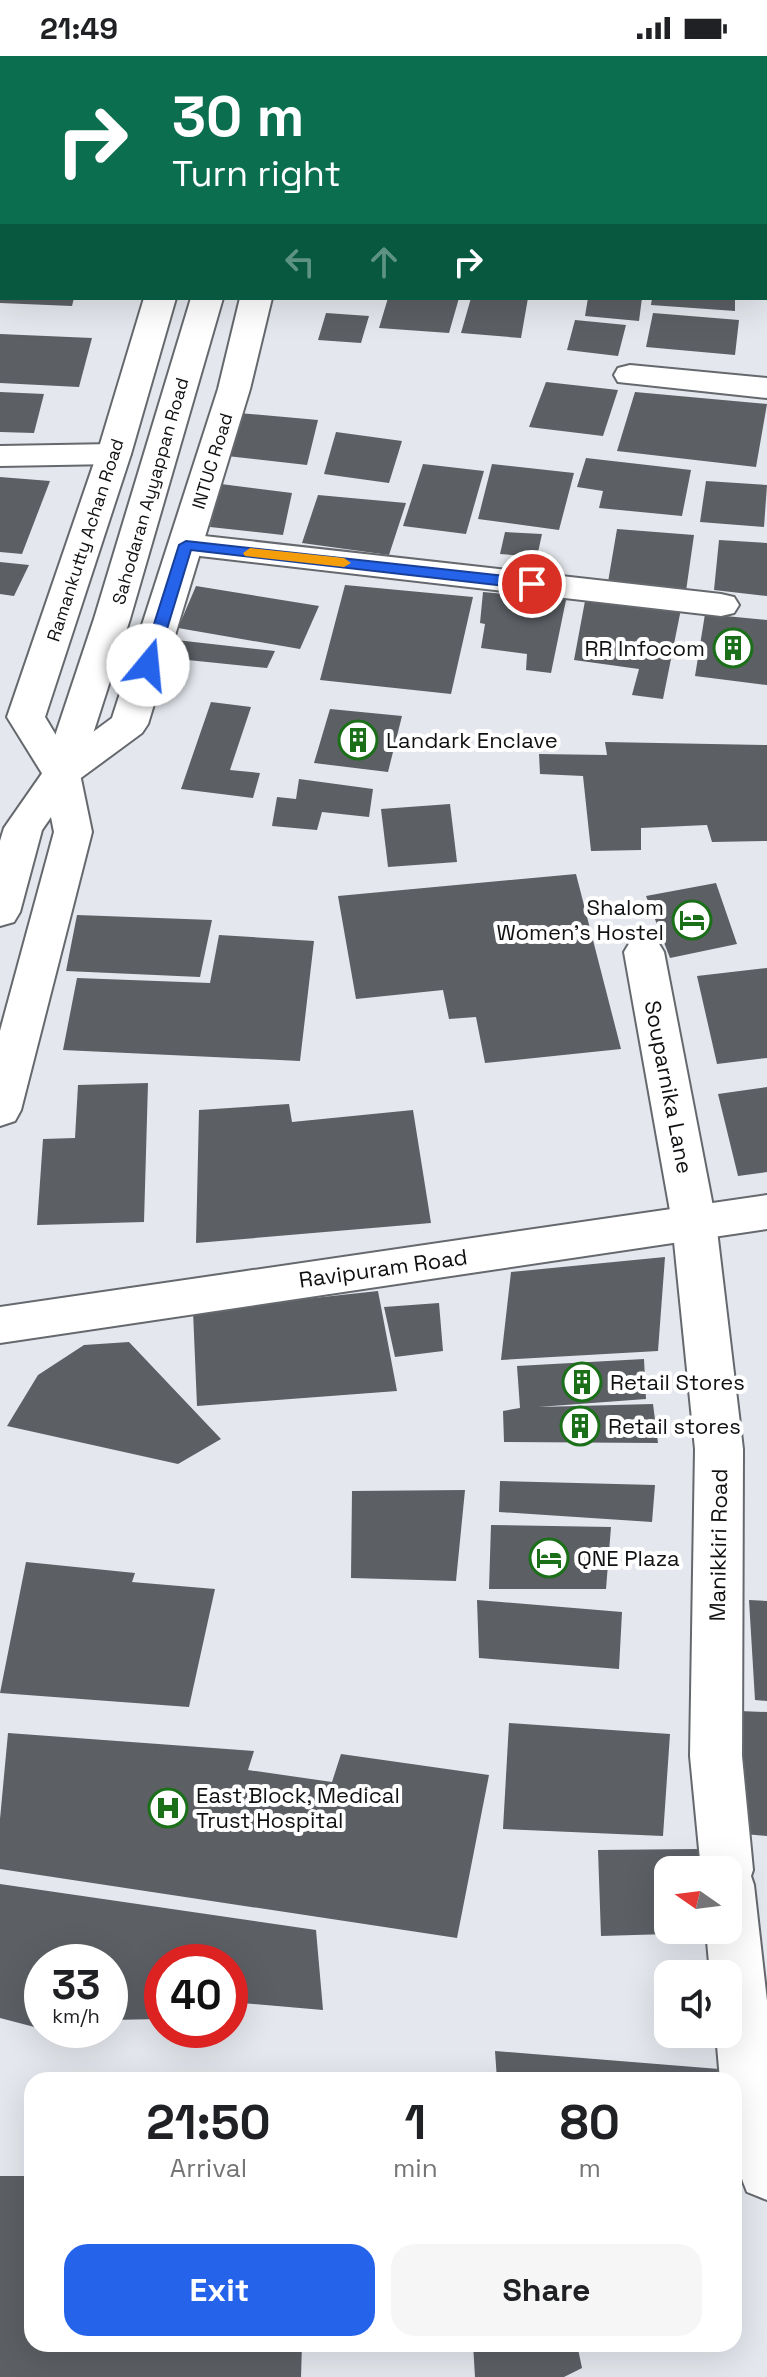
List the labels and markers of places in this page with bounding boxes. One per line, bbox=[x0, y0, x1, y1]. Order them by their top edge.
pin bbox=[498, 550, 566, 618]
building icon: RR Infocom bbox=[712, 627, 754, 669]
place label: RR Infocom bbox=[585, 634, 705, 662]
building icon: Landark Enclave bbox=[337, 719, 379, 761]
place label: Landark Enclave bbox=[386, 726, 558, 754]
place label: Shalom Women's Hostel bbox=[496, 893, 664, 946]
hotel icon: Shalom Women's Hostel bbox=[671, 899, 713, 941]
building icon: Retail Stores bbox=[561, 1361, 603, 1403]
place label: Retail Stores bbox=[610, 1368, 745, 1396]
building icon: Retail stores bbox=[559, 1405, 601, 1447]
place label: Retail stores bbox=[608, 1412, 741, 1440]
hotel icon: QNE Plaza bbox=[528, 1537, 570, 1579]
place label: QNE Plaza bbox=[577, 1544, 680, 1572]
place label: East Block, Medical Trust Hospital bbox=[196, 1781, 400, 1834]
hospital icon: East Block, Medical Trust Hospital bbox=[147, 1787, 189, 1829]

